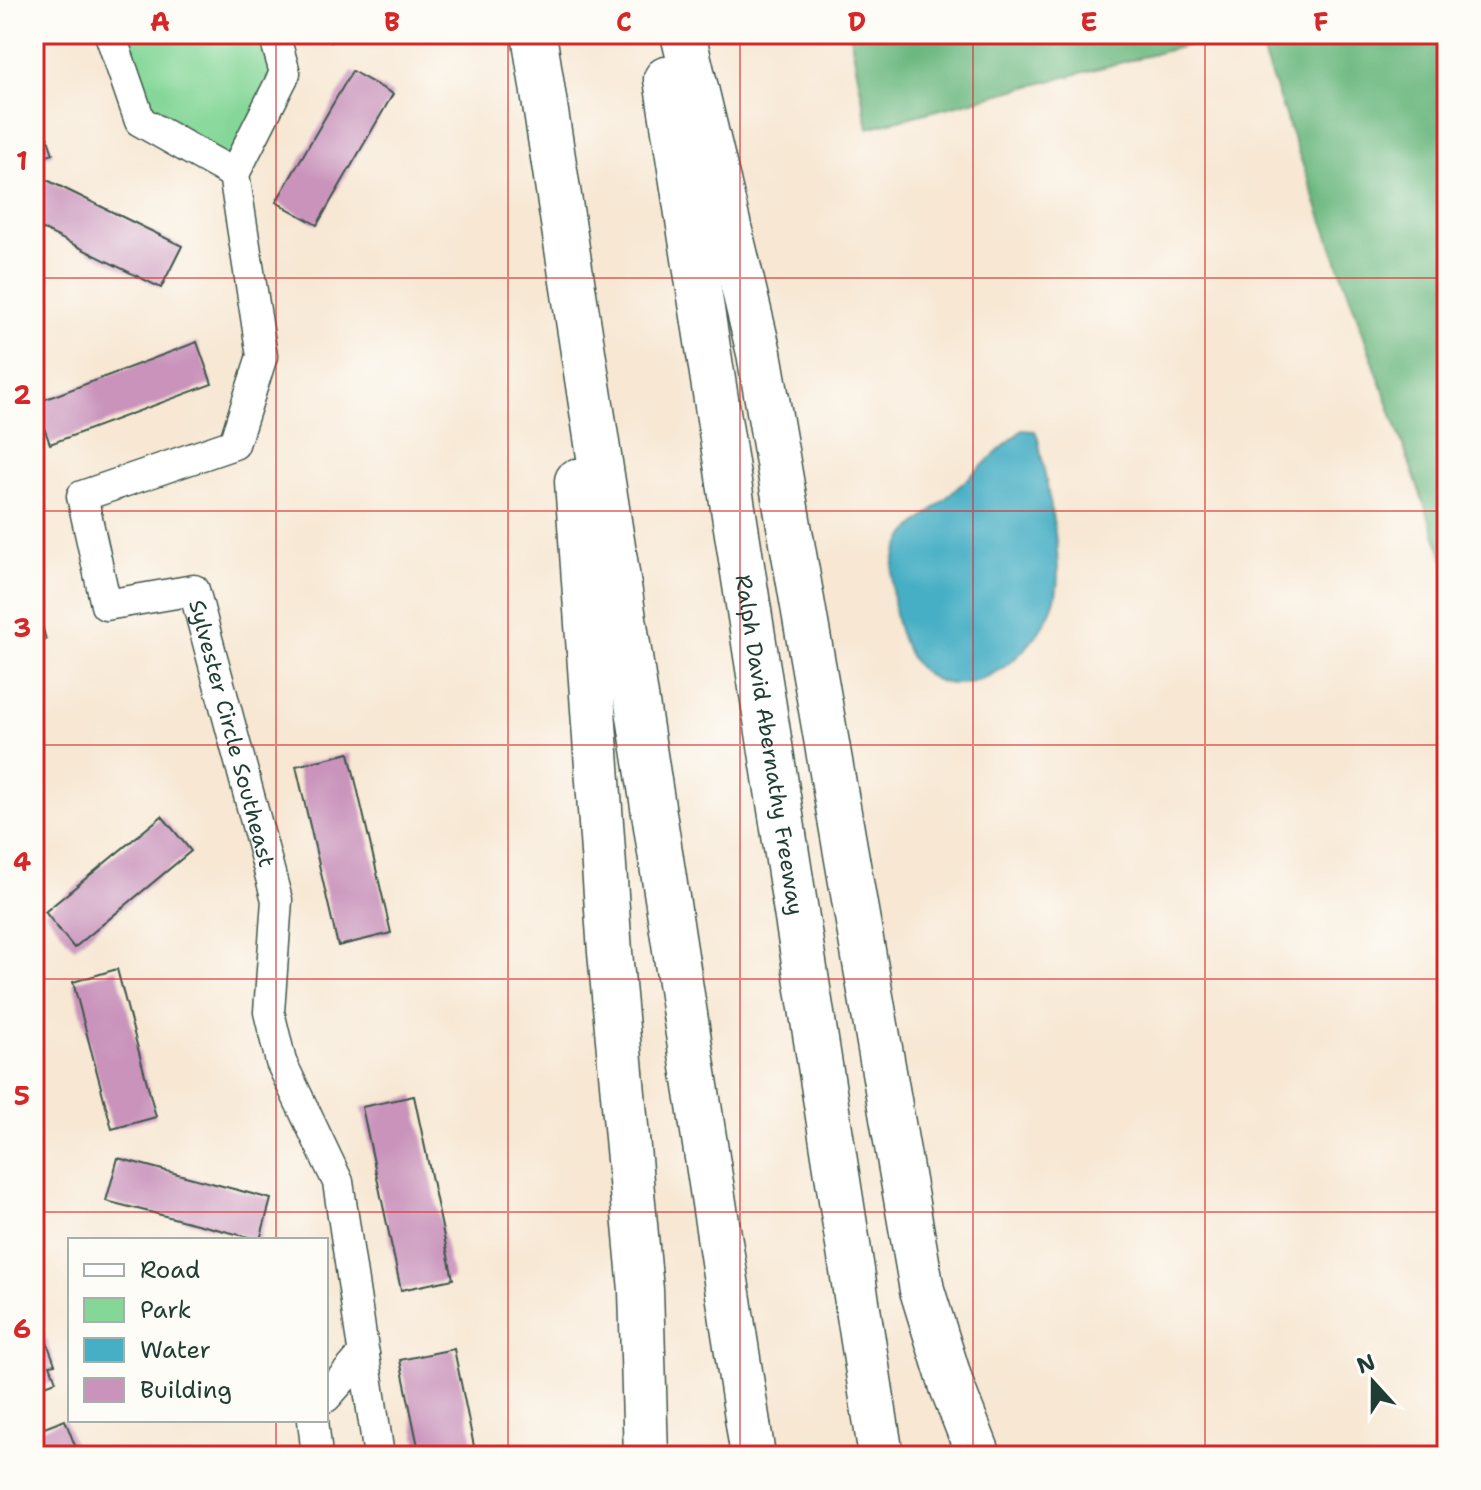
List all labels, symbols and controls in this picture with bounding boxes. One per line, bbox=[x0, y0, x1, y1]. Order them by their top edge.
text: A bbox=[150, 4, 170, 39]
text: B bbox=[384, 4, 400, 39]
text: C bbox=[616, 4, 632, 39]
text: D bbox=[848, 4, 866, 39]
text: E bbox=[1080, 4, 1098, 39]
text: F bbox=[1313, 4, 1329, 39]
text: 1 bbox=[16, 143, 28, 178]
text: 2 bbox=[13, 377, 31, 412]
street label: Ralph David Abernathy Freeway bbox=[729, 573, 810, 917]
street label: Sylvester Circle Southeast bbox=[182, 597, 282, 870]
text: 3 bbox=[13, 610, 31, 645]
text: 4 bbox=[13, 844, 31, 879]
text: 5 bbox=[14, 1078, 30, 1113]
legend bbox=[68, 1238, 328, 1422]
text: Road bbox=[140, 1254, 200, 1286]
text: Park bbox=[140, 1294, 192, 1326]
text: 6 bbox=[13, 1311, 31, 1346]
text: Water bbox=[140, 1334, 211, 1366]
north arrow bbox=[1333, 1342, 1413, 1422]
text: N bbox=[1353, 1347, 1379, 1380]
text: Building bbox=[140, 1374, 232, 1406]

